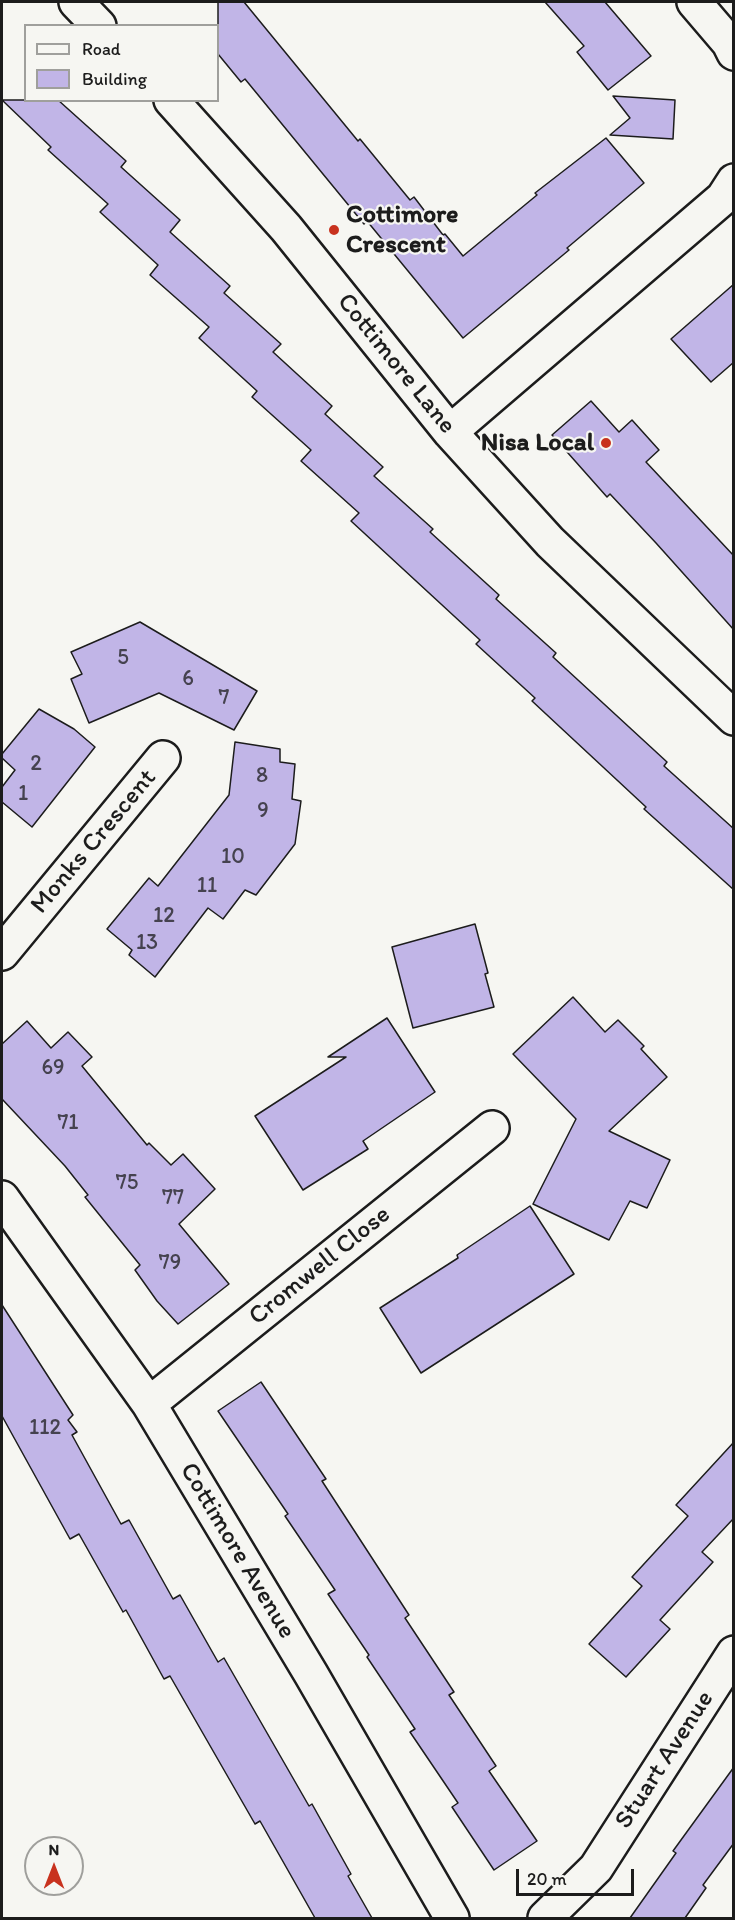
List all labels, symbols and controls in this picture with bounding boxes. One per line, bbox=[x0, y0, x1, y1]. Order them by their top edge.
legend bbox=[24, 24, 219, 102]
text: Road bbox=[82, 38, 121, 60]
text: Building bbox=[82, 68, 147, 90]
place label: Cottimore Crescent bbox=[346, 199, 458, 260]
marker: Cottimore Crescent bbox=[327, 223, 341, 237]
street label: Cottimore Lane bbox=[330, 287, 462, 441]
place label: Nisa Local bbox=[481, 427, 594, 459]
marker: Nisa Local bbox=[599, 436, 613, 450]
house number: 5 bbox=[117, 645, 129, 671]
house number: 6 bbox=[182, 666, 194, 692]
house number: 7 bbox=[219, 685, 229, 711]
house number: 2 bbox=[30, 751, 42, 777]
street label: Monks Crescent bbox=[25, 763, 163, 921]
house number: 8 bbox=[256, 763, 268, 789]
house number: 1 bbox=[18, 781, 28, 807]
house number: 9 bbox=[257, 798, 269, 824]
house number: 10 bbox=[221, 844, 245, 870]
house number: 11 bbox=[197, 873, 217, 899]
house number: 12 bbox=[153, 903, 175, 929]
house number: 13 bbox=[136, 930, 158, 956]
house number: 69 bbox=[41, 1055, 65, 1081]
house number: 71 bbox=[57, 1110, 79, 1136]
house number: 75 bbox=[116, 1170, 138, 1196]
house number: 77 bbox=[162, 1185, 184, 1211]
street label: Cromwell Close bbox=[243, 1199, 397, 1333]
house number: 79 bbox=[159, 1250, 181, 1276]
house number: 112 bbox=[29, 1415, 61, 1441]
street label: Cottimore Avenue bbox=[172, 1457, 302, 1645]
street label: Stuart Avenue bbox=[609, 1685, 721, 1835]
north arrow bbox=[24, 1836, 84, 1896]
text: N bbox=[49, 1840, 59, 1859]
scale bar bbox=[519, 1857, 638, 1895]
text: 20 m bbox=[527, 1868, 567, 1890]

